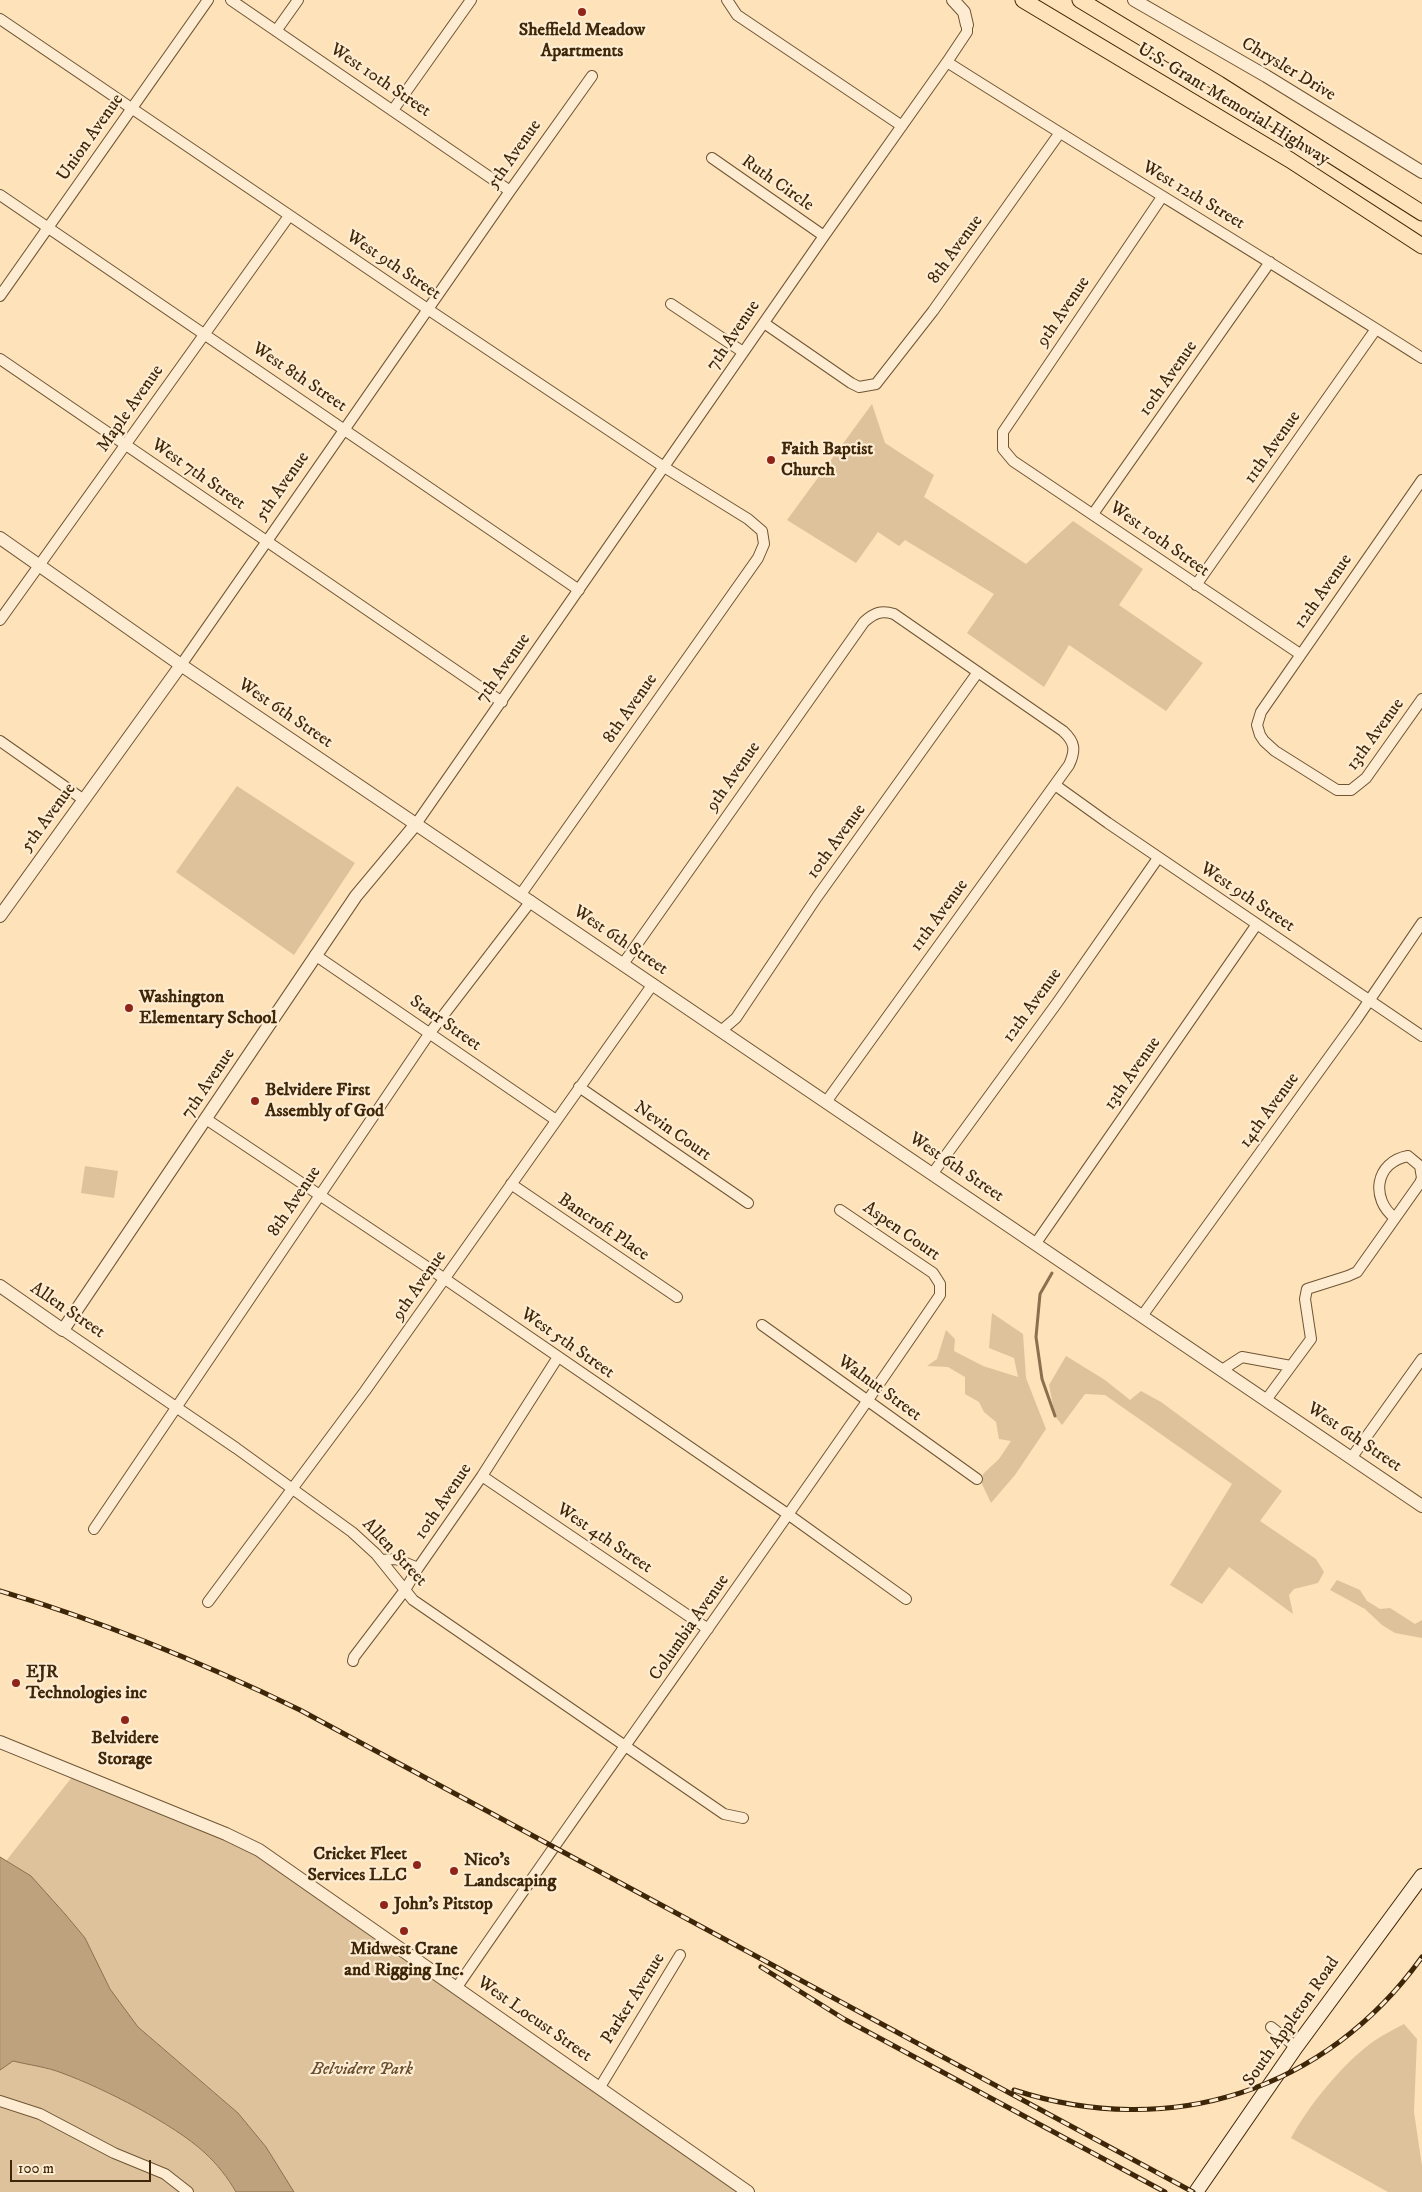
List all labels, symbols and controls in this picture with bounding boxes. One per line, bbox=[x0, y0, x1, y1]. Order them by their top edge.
marker: Sheffield Meadow Apartments bbox=[576, 6, 588, 18]
place label: Sheffield Meadow Apartments bbox=[519, 20, 645, 62]
street label: Chrysler Drive bbox=[1237, 33, 1339, 107]
street label: West 10th Street bbox=[326, 39, 434, 123]
street label: U.S. Grant Memorial Highway bbox=[1133, 39, 1333, 171]
street label: Union Avenue bbox=[53, 90, 129, 186]
street label: 5th Avenue bbox=[483, 116, 547, 194]
street label: Ruth Circle bbox=[737, 151, 817, 217]
street label: West 12th Street bbox=[1138, 157, 1248, 235]
street label: 8th Avenue bbox=[924, 211, 988, 289]
street label: West 9th Street bbox=[342, 226, 444, 306]
street label: 9th Avenue bbox=[1033, 273, 1095, 351]
street label: 7th Avenue bbox=[703, 297, 765, 375]
street label: 10th Avenue bbox=[1135, 337, 1203, 421]
street label: West 8th Street bbox=[248, 338, 350, 418]
street label: Maple Avenue bbox=[93, 361, 169, 457]
street label: 11th Avenue bbox=[1240, 407, 1306, 489]
street label: West 7th Street bbox=[147, 435, 249, 515]
place label: Faith Baptist Church bbox=[781, 439, 873, 482]
street label: 5th Avenue bbox=[251, 448, 315, 526]
marker: Faith Baptist Church bbox=[765, 454, 777, 466]
street label: West 10th Street bbox=[1105, 498, 1213, 582]
street label: 12th Avenue bbox=[1290, 550, 1358, 634]
street label: 7th Avenue bbox=[472, 630, 536, 708]
street label: 8th Avenue bbox=[599, 670, 663, 748]
street label: West 6th Street bbox=[233, 674, 337, 754]
street label: 13th Avenue bbox=[1342, 695, 1410, 775]
street label: 9th Avenue bbox=[702, 738, 766, 816]
street label: 5th Avenue bbox=[17, 779, 81, 857]
street label: 10th Avenue bbox=[803, 800, 871, 884]
street label: West 9th Street bbox=[1196, 858, 1298, 938]
street label: 11th Avenue bbox=[907, 876, 973, 956]
street label: West 6th Street bbox=[568, 901, 672, 981]
street label: 12th Avenue bbox=[999, 965, 1067, 1047]
place label: Washington Elementary School bbox=[139, 987, 277, 1030]
street label: Starr Street bbox=[405, 991, 485, 1057]
marker: Washington Elementary School bbox=[123, 1002, 135, 1014]
street label: 13th Avenue bbox=[1100, 1033, 1166, 1115]
street label: 7th Avenue bbox=[178, 1045, 240, 1123]
street label: 14th Avenue bbox=[1235, 1069, 1305, 1153]
place label: Belvidere First Assembly of God bbox=[265, 1080, 384, 1122]
marker: Belvidere First Assembly of God bbox=[249, 1095, 261, 1107]
street label: Nevin Court bbox=[629, 1097, 715, 1167]
street label: West 6th Street bbox=[904, 1128, 1008, 1208]
street label: 8th Avenue bbox=[264, 1163, 326, 1241]
street label: Bancroft Place bbox=[553, 1190, 653, 1266]
street label: Aspen Court bbox=[858, 1198, 944, 1266]
street label: 9th Avenue bbox=[388, 1247, 452, 1325]
street label: Allen Street bbox=[26, 1278, 108, 1344]
street label: West 5th Street bbox=[516, 1304, 618, 1384]
street label: Walnut Street bbox=[833, 1351, 925, 1427]
street label: West 6th Street bbox=[1302, 1398, 1406, 1478]
street label: 10th Avenue bbox=[411, 1460, 477, 1544]
street label: West 4th Street bbox=[552, 1499, 656, 1579]
street label: Allen Street bbox=[357, 1514, 431, 1592]
street label: Columbia Avenue bbox=[645, 1571, 735, 1685]
place label: EJR Technologies inc bbox=[26, 1662, 147, 1705]
marker: EJR Technologies inc bbox=[10, 1677, 22, 1689]
marker: Belvidere Storage bbox=[119, 1714, 131, 1726]
place label: Belvidere Storage bbox=[91, 1728, 159, 1770]
place label: Cricket Fleet Services LLC bbox=[308, 1844, 407, 1886]
place label: Nico's Landscaping bbox=[464, 1850, 556, 1892]
marker: Cricket Fleet Services LLC bbox=[411, 1859, 423, 1871]
marker: Nico's Landscaping bbox=[448, 1865, 460, 1877]
place label: John's Pitstop bbox=[394, 1894, 493, 1916]
marker: John's Pitstop bbox=[378, 1899, 390, 1911]
marker: Midwest Crane and Rigging Inc. bbox=[398, 1925, 410, 1937]
place label: Midwest Crane and Rigging Inc. bbox=[344, 1939, 464, 1982]
street label: Parker Avenue bbox=[597, 1949, 671, 2049]
street label: South Appleton Road bbox=[1239, 1953, 1345, 2091]
street label: West Locust Street bbox=[472, 1972, 596, 2068]
park label: Belvidere Park bbox=[311, 2059, 413, 2081]
scale bar bbox=[12, 2150, 154, 2182]
text: 100 m bbox=[18, 2159, 54, 2178]

